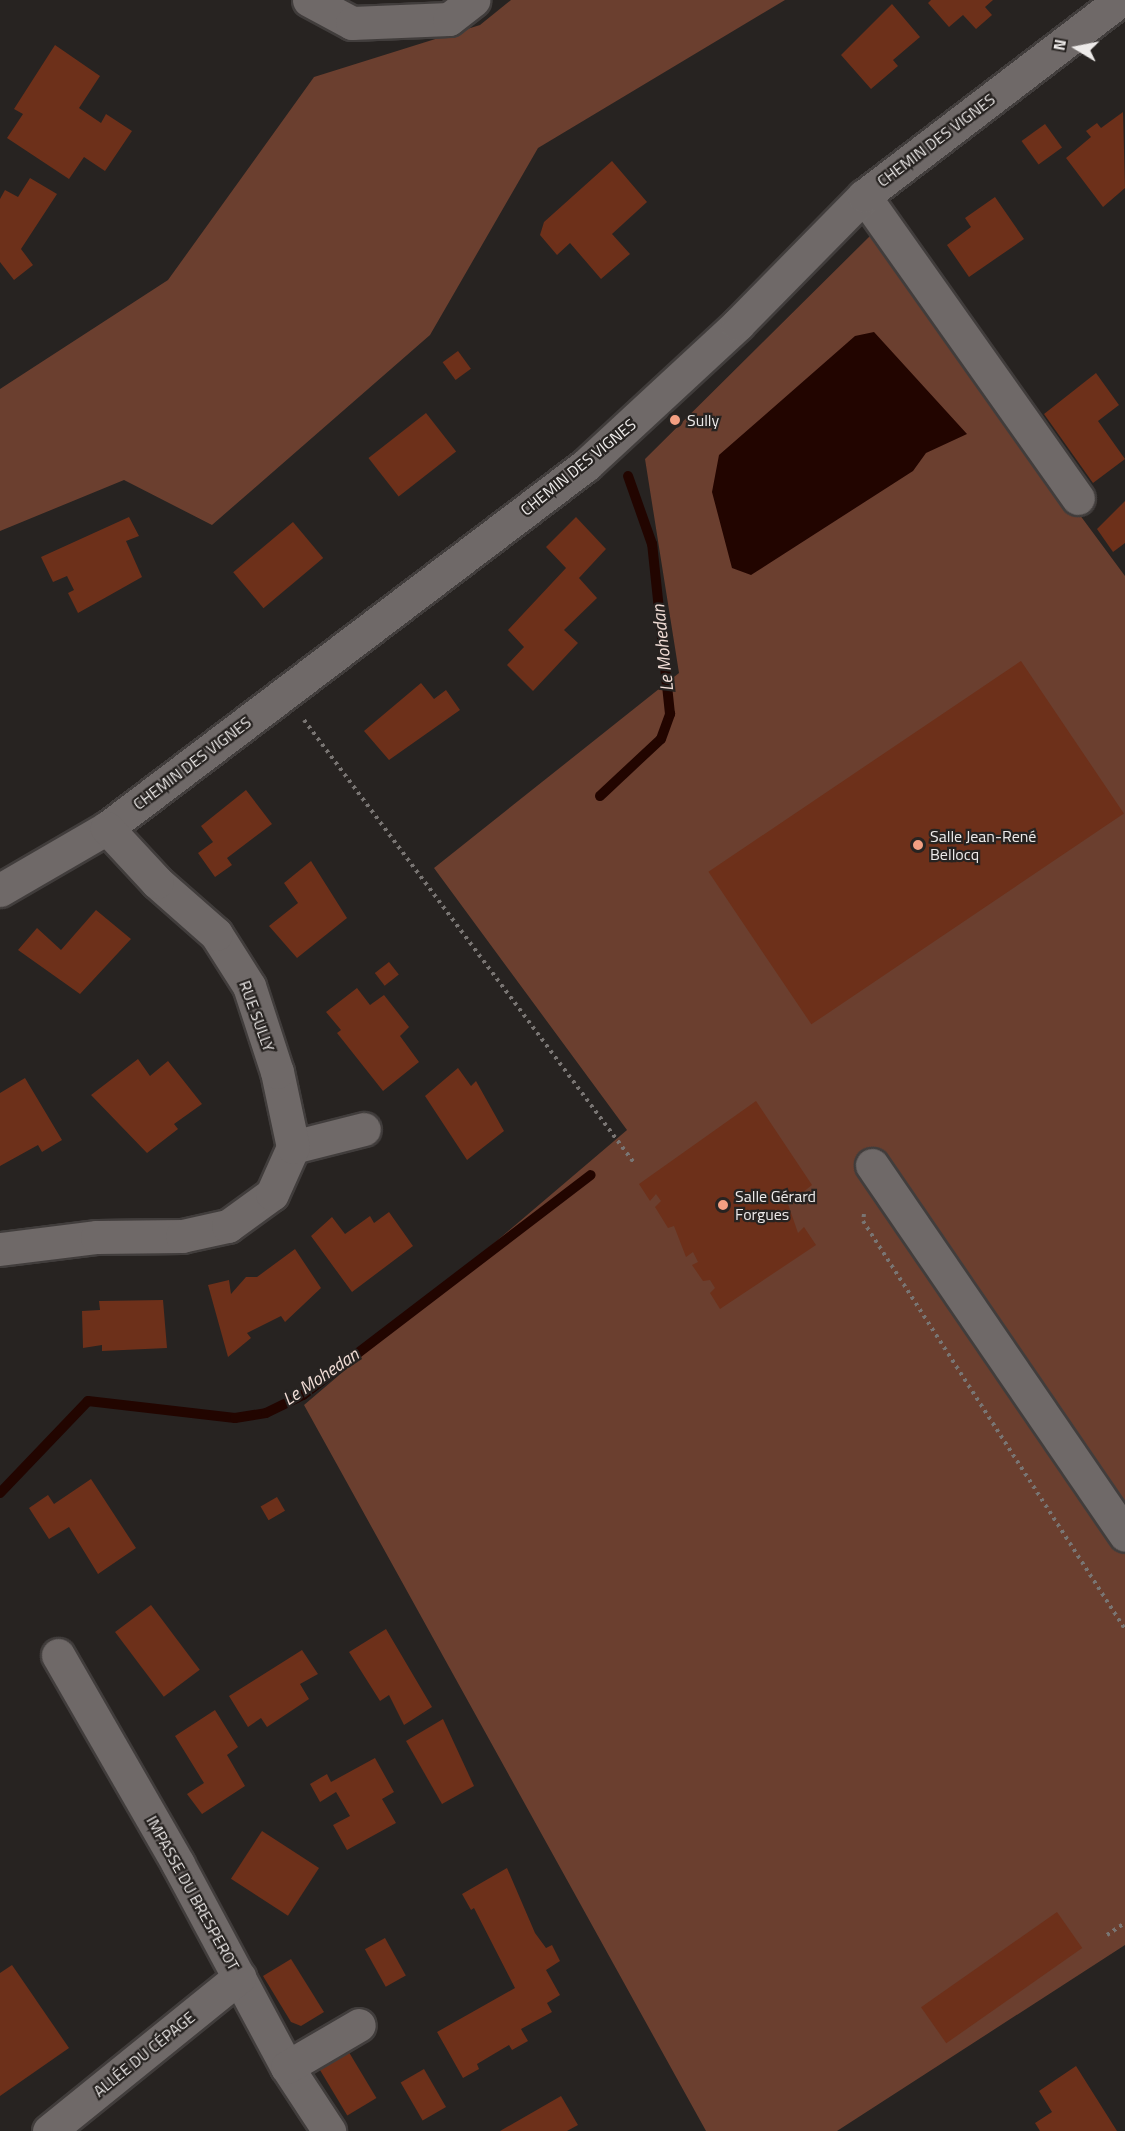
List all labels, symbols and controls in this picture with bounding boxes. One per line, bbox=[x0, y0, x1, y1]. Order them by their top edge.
north arrow bbox=[1047, 18, 1107, 78]
text: N bbox=[1046, 37, 1072, 52]
street label: CHEMIN DES VIGNES bbox=[873, 89, 999, 191]
place label: Sully bbox=[687, 410, 719, 430]
marker: Sully bbox=[668, 413, 682, 427]
street label: CHEMIN DES VIGNES bbox=[516, 415, 640, 519]
water label: Le Mohedan bbox=[648, 604, 678, 692]
street label: CHEMIN DES VIGNES bbox=[129, 712, 255, 814]
place label: Salle Jean-René Bellocq bbox=[930, 826, 1036, 864]
marker: Salle Jean-René Bellocq bbox=[911, 838, 925, 852]
street label: RUE SULLY bbox=[235, 978, 279, 1054]
place label: Salle Gérard Forgues bbox=[735, 1186, 816, 1224]
marker: Salle Gérard Forgues bbox=[716, 1198, 730, 1212]
water label: Le Mohedan bbox=[279, 1344, 363, 1410]
street label: IMPASSE DU BRESPEROT bbox=[143, 1812, 243, 1974]
street label: ALLÉE DU CÉPAGE bbox=[89, 2007, 199, 2101]

